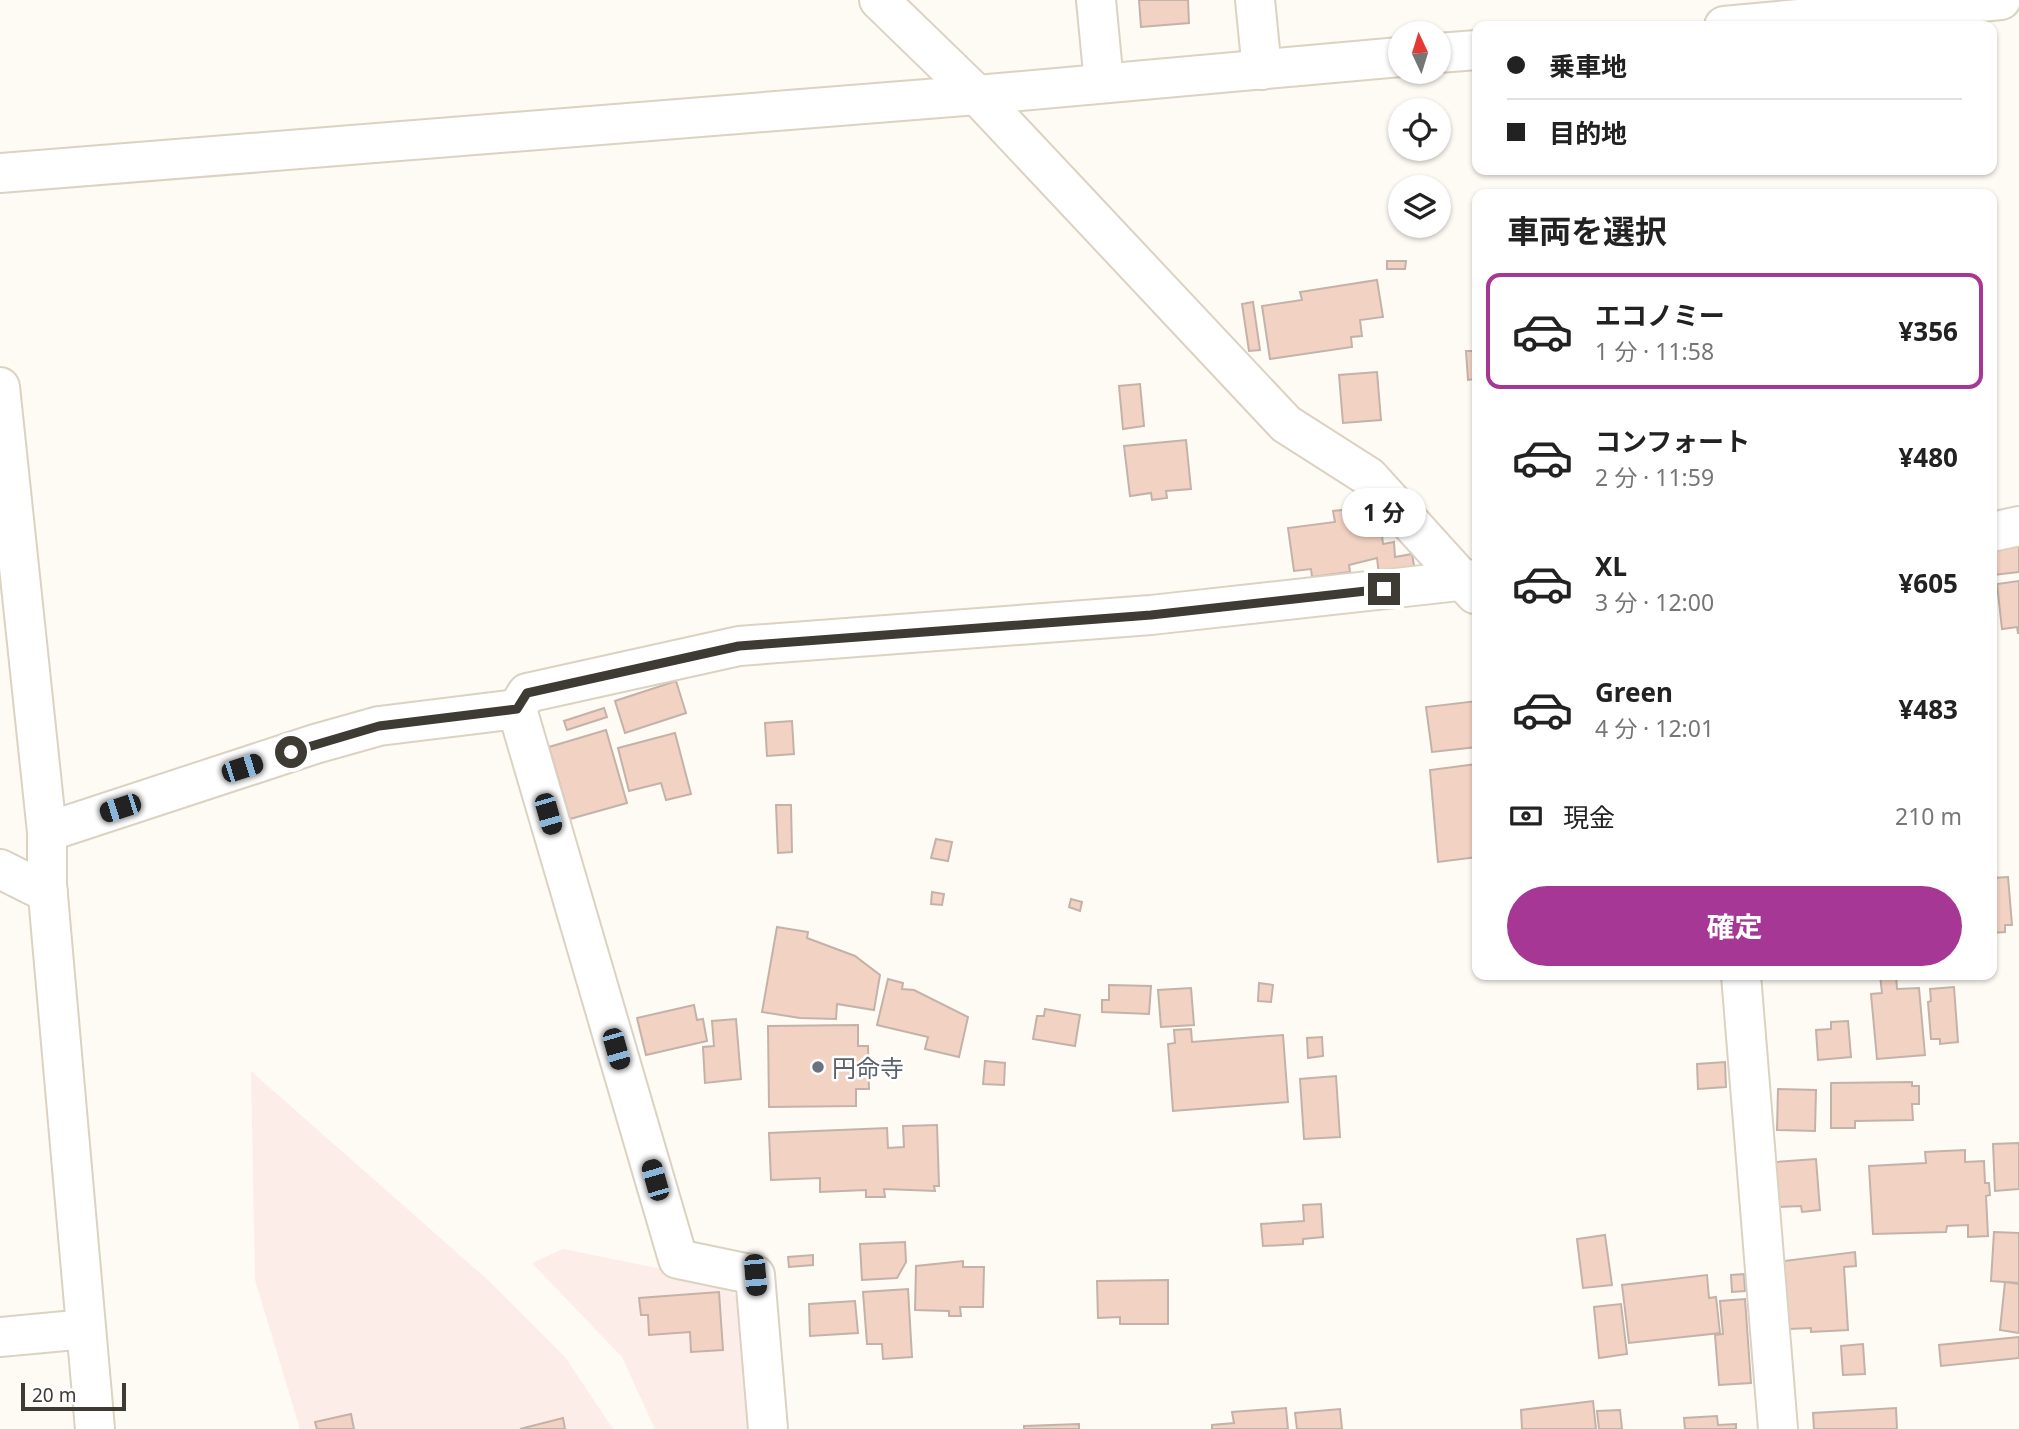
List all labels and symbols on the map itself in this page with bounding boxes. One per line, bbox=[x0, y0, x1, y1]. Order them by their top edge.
north arrow bbox=[1388, 21, 1451, 84]
callout: 1 分 bbox=[1342, 488, 1426, 536]
route end bbox=[1368, 573, 1400, 605]
route start bbox=[275, 736, 307, 768]
car bbox=[219, 752, 266, 784]
car bbox=[533, 791, 564, 837]
car bbox=[97, 792, 144, 824]
car bbox=[601, 1026, 632, 1072]
place label: 円命寺 bbox=[832, 1051, 904, 1084]
marker: 円命寺 bbox=[810, 1059, 826, 1075]
car bbox=[640, 1157, 671, 1203]
car bbox=[743, 1253, 768, 1297]
scale bar bbox=[21, 1380, 126, 1412]

